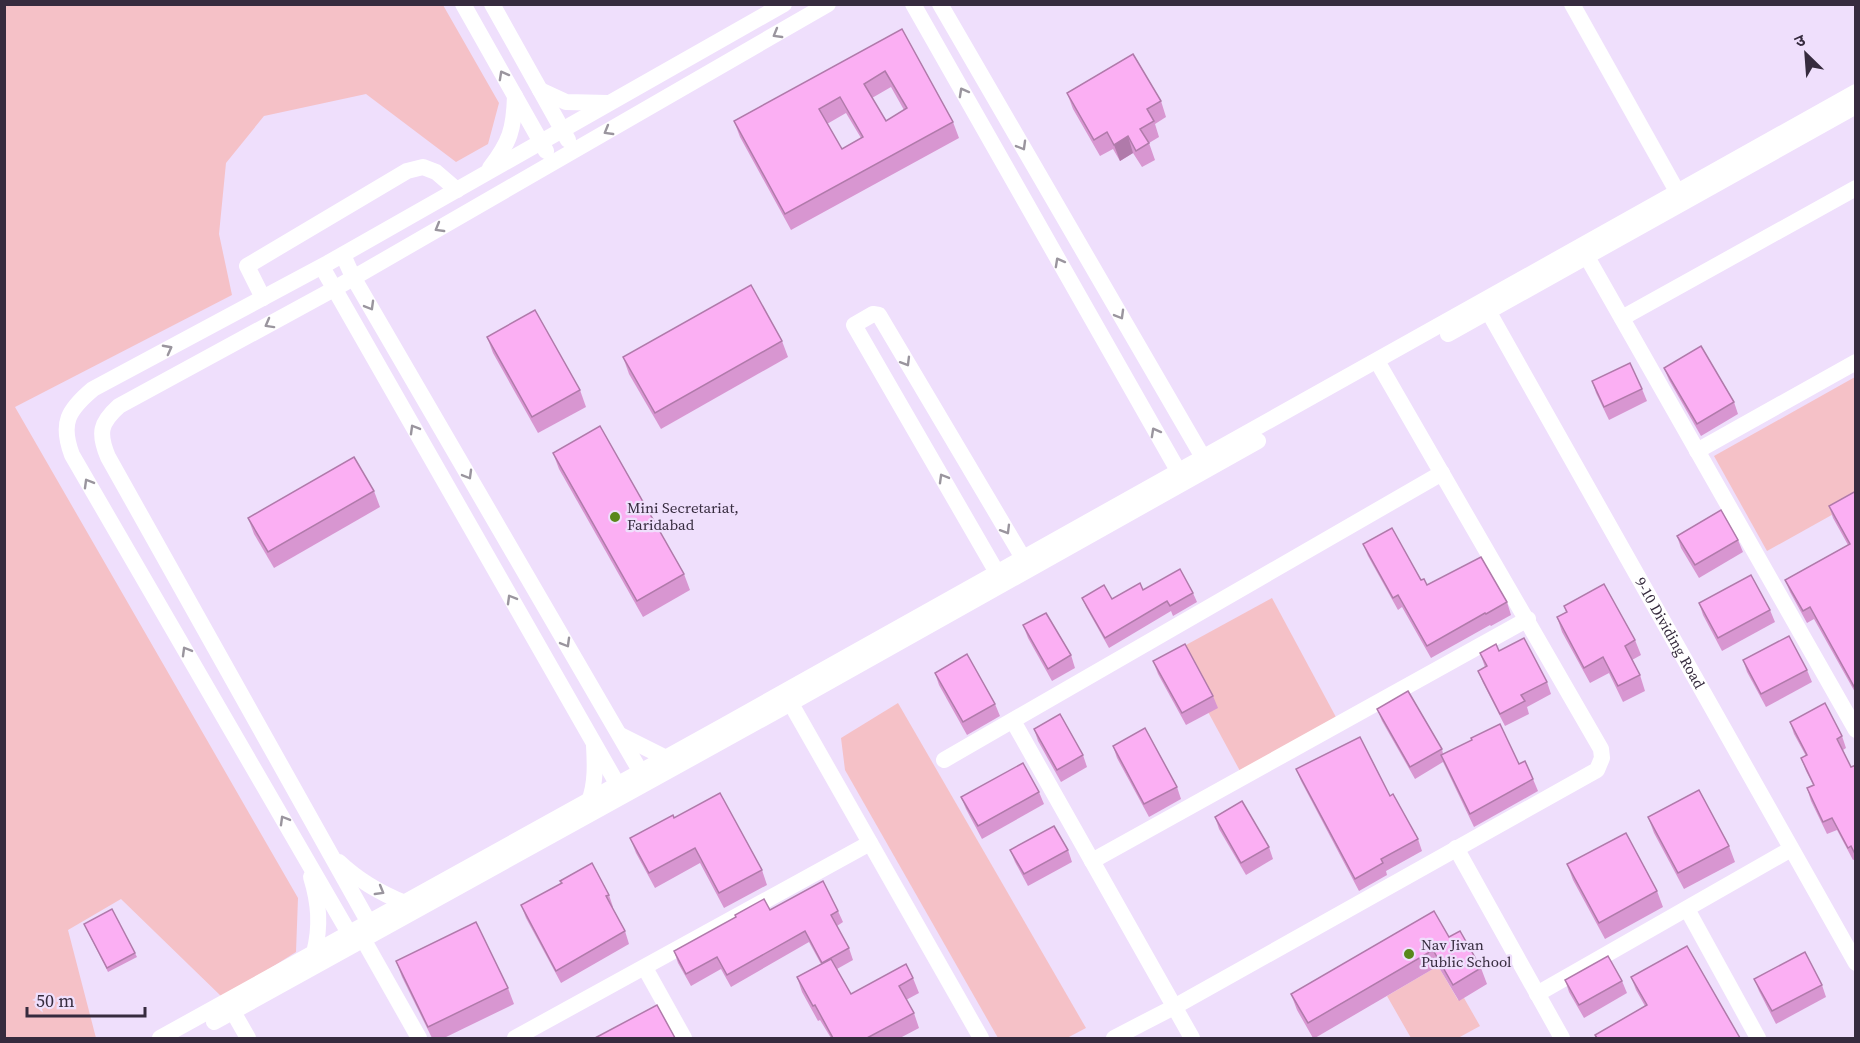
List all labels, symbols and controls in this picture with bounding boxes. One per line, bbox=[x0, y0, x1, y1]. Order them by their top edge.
north arrow bbox=[1776, 24, 1836, 84]
one-way arrow bbox=[773, 26, 783, 38]
text: उ bbox=[1791, 28, 1809, 52]
one-way arrow bbox=[499, 71, 510, 81]
one-way arrow bbox=[959, 88, 970, 98]
one-way arrow bbox=[604, 123, 614, 135]
one-way arrow bbox=[1015, 140, 1027, 150]
one-way arrow bbox=[435, 221, 445, 232]
one-way arrow bbox=[1055, 258, 1066, 268]
one-way arrow bbox=[363, 300, 375, 310]
one-way arrow bbox=[1113, 309, 1124, 319]
one-way arrow bbox=[265, 317, 275, 328]
one-way arrow bbox=[162, 345, 172, 356]
one-way arrow bbox=[899, 356, 911, 366]
one-way arrow bbox=[410, 425, 422, 436]
one-way arrow bbox=[1151, 427, 1162, 438]
one-way arrow bbox=[461, 469, 472, 479]
one-way arrow bbox=[939, 474, 950, 484]
one-way arrow bbox=[84, 479, 95, 489]
place label: Mini Secretariat, Faridabad bbox=[627, 497, 739, 535]
marker: Mini Secretariat, Faridabad bbox=[608, 510, 622, 524]
one-way arrow bbox=[999, 523, 1010, 534]
street label: 9-10 Dividing Road bbox=[1630, 573, 1710, 693]
one-way arrow bbox=[507, 595, 518, 605]
one-way arrow bbox=[559, 637, 570, 648]
one-way arrow bbox=[182, 647, 193, 658]
one-way arrow bbox=[280, 816, 291, 826]
one-way arrow bbox=[374, 884, 384, 896]
place label: Nav Jivan Public School bbox=[1421, 934, 1512, 972]
marker: Nav Jivan Public School bbox=[1402, 947, 1416, 961]
scale bar bbox=[27, 980, 146, 1018]
text: 50 m bbox=[36, 988, 74, 1013]

